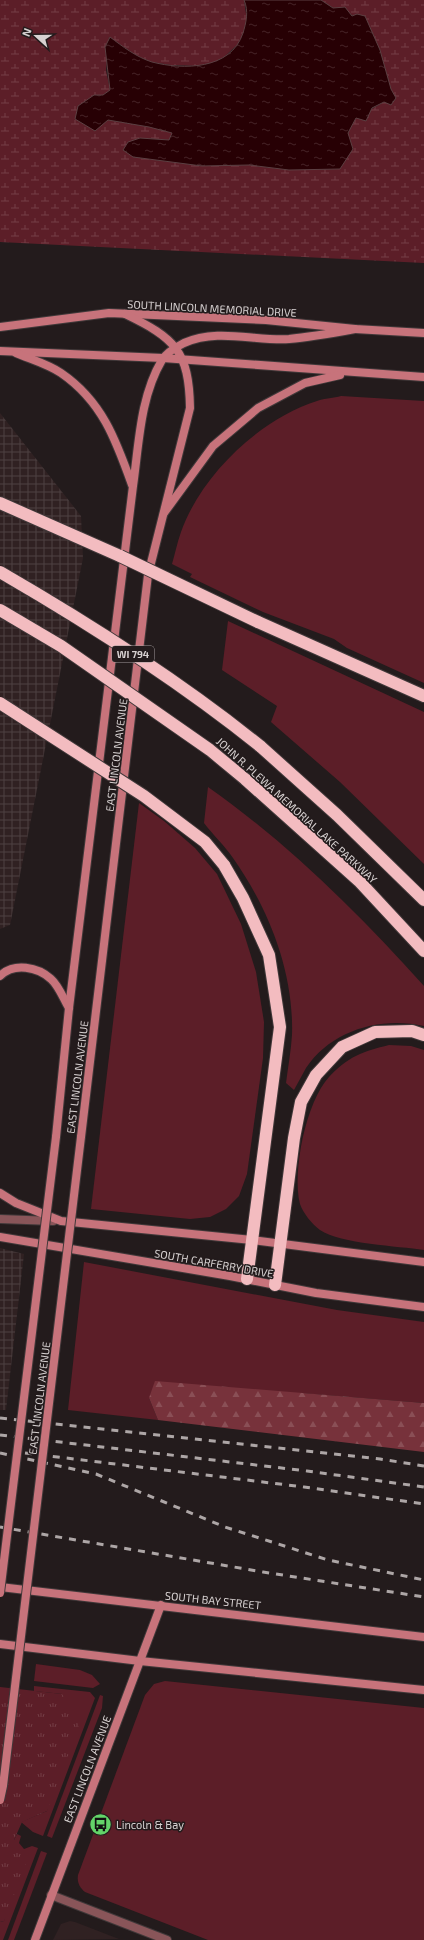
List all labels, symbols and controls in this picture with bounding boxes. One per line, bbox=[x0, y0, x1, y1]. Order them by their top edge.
north arrow bbox=[16, 16, 56, 56]
text: N bbox=[19, 26, 34, 38]
street label: SOUTH LINCOLN MEMORIAL DRIVE bbox=[127, 297, 297, 319]
road number: WI 794 bbox=[112, 646, 154, 662]
street label: EAST LINCOLN AVENUE bbox=[103, 698, 129, 812]
street label: JOHN R. PLEWA MEMORIAL LAKE PARKWAY bbox=[214, 734, 381, 886]
street label: EAST LINCOLN AVENUE bbox=[64, 1020, 90, 1134]
street label: SOUTH CARFERRY DRIVE bbox=[153, 1246, 275, 1280]
street label: EAST LINCOLN AVENUE bbox=[26, 1341, 52, 1455]
street label: SOUTH BAY STREET bbox=[164, 1588, 262, 1612]
street label: EAST LINCOLN AVENUE bbox=[61, 1714, 113, 1824]
bus stop icon: Lincoln & Bay bbox=[88, 1811, 114, 1837]
place label: Lincoln & Bay bbox=[116, 1818, 184, 1831]

